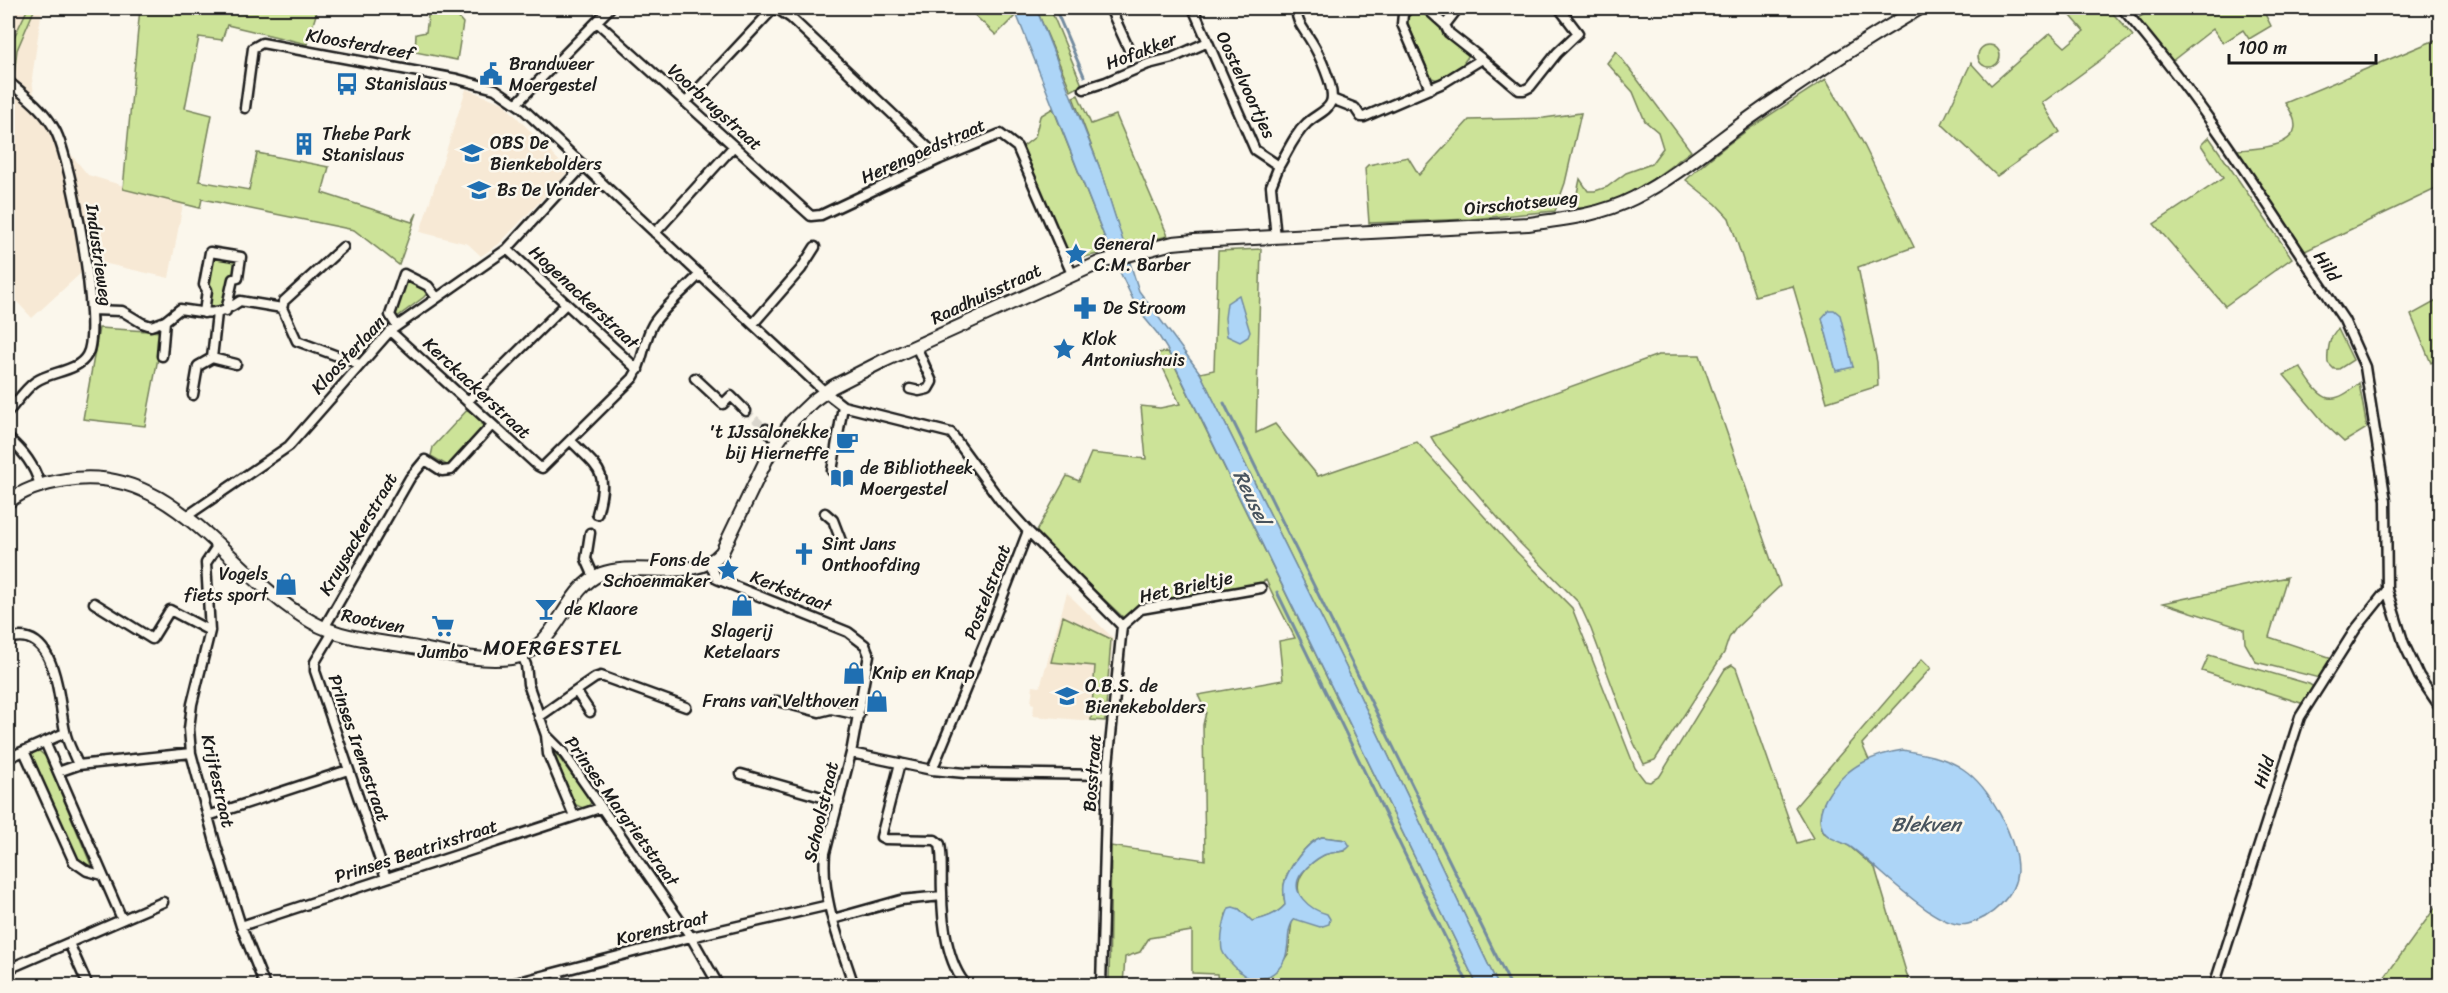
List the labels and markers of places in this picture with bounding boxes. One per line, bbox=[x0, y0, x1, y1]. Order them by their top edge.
place label: Brandweer Moergestel bbox=[509, 48, 598, 101]
public building icon: Brandweer Moergestel bbox=[478, 61, 504, 87]
place label: Stanislaus bbox=[365, 68, 448, 100]
bus stop icon: Stanislaus bbox=[334, 71, 360, 97]
place label: Thebe Park Stanislaus bbox=[322, 118, 411, 171]
place label: OBS De Bienkebolders bbox=[490, 127, 603, 180]
building icon: Thebe Park Stanislaus bbox=[291, 131, 317, 157]
school or university icon: OBS De Bienkebolders bbox=[459, 140, 485, 166]
place label: Bs De Vonder bbox=[497, 174, 601, 206]
school or university icon: Bs De Vonder bbox=[466, 177, 492, 203]
place label: General C.M. Barber bbox=[1094, 228, 1192, 281]
place icon: General C.M. Barber bbox=[1063, 241, 1089, 267]
place label: De Stroom bbox=[1103, 292, 1186, 324]
pharmacy icon: De Stroom bbox=[1072, 295, 1098, 321]
place label: Klok Antoniushuis bbox=[1081, 323, 1185, 376]
place icon: Klok Antoniushuis bbox=[1051, 336, 1077, 362]
place label: 't IJssalonekke bij Hierneffe bbox=[708, 416, 829, 469]
cafe icon: 't IJssalonekke bij Hierneffe bbox=[834, 429, 860, 455]
place label: de Bibliotheek Moergestel bbox=[860, 452, 973, 505]
library icon: de Bibliotheek Moergestel bbox=[829, 465, 855, 491]
place label: Sint Jans Onthoofding bbox=[822, 528, 920, 581]
church icon: Sint Jans Onthoofding bbox=[791, 541, 817, 567]
place label: Fons de Schoenmaker bbox=[603, 544, 712, 597]
place icon: Fons de Schoenmaker bbox=[715, 557, 741, 583]
place label: Vogels fiets sport bbox=[184, 558, 269, 611]
shop icon: Vogels fiets sport bbox=[273, 571, 299, 597]
shop icon: Slagerij Ketelaars bbox=[729, 592, 755, 618]
place label: de Klaore bbox=[564, 593, 638, 625]
bar icon: de Klaore bbox=[533, 596, 559, 622]
supermarket icon: Jumbo bbox=[430, 613, 456, 639]
place label: Slagerij Ketelaars bbox=[704, 615, 781, 668]
place label: Jumbo bbox=[417, 636, 468, 668]
place label: Knip en Knap bbox=[872, 657, 975, 689]
shop icon: Knip en Knap bbox=[841, 660, 867, 686]
place label: O.B.S. de Bienekebolders bbox=[1085, 670, 1206, 723]
school or university icon: O.B.S. de Bienekebolders bbox=[1054, 683, 1080, 709]
place label: Frans van Velthoven bbox=[702, 685, 859, 717]
shop icon: Frans van Velthoven bbox=[864, 688, 890, 714]

